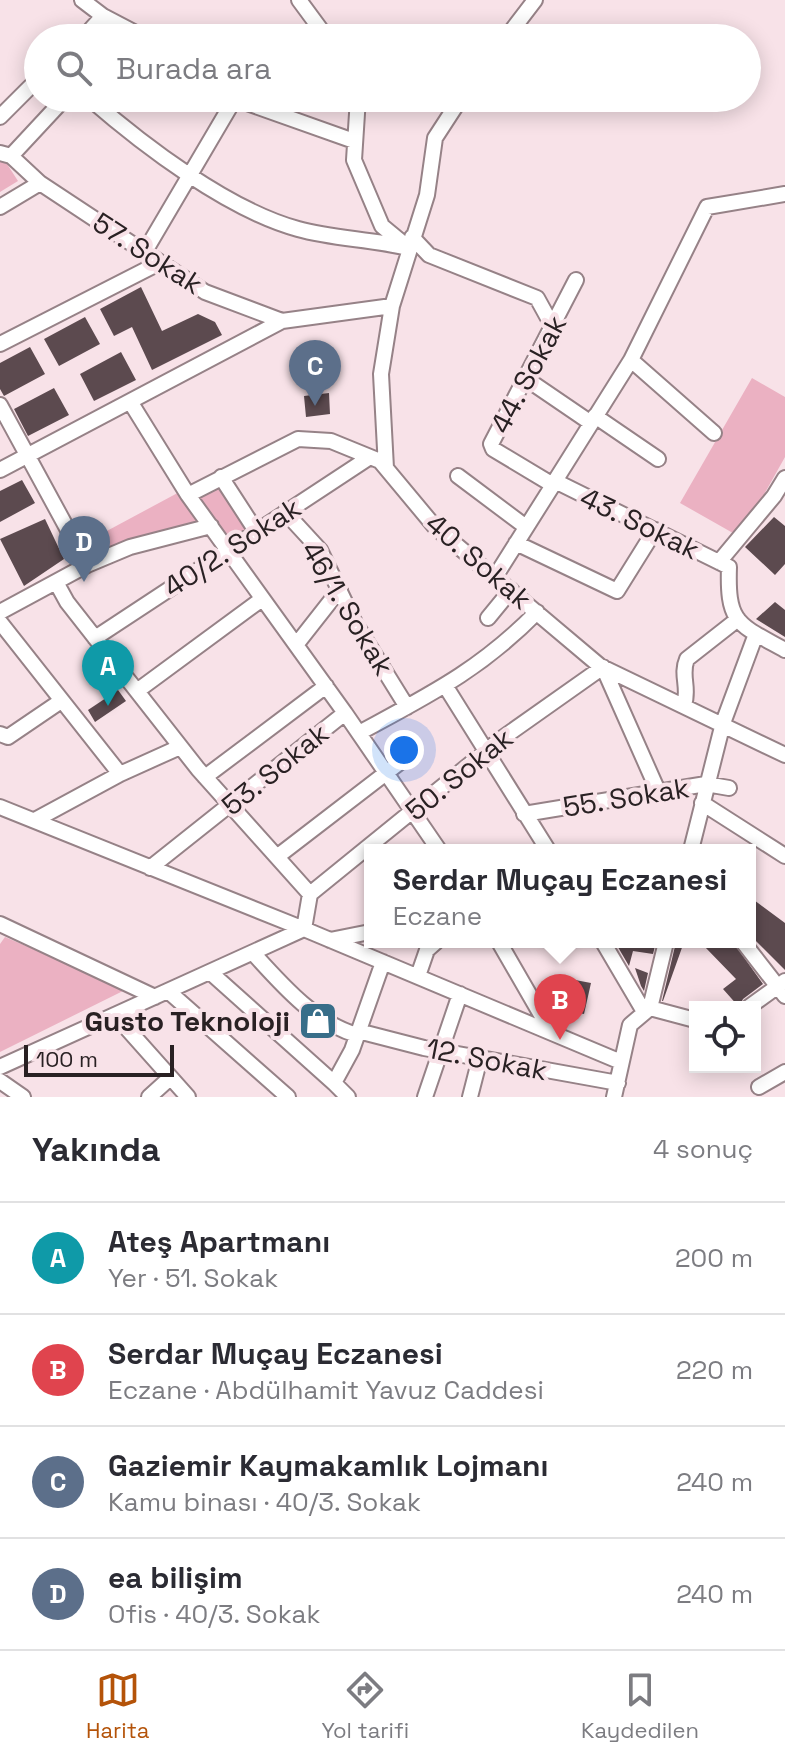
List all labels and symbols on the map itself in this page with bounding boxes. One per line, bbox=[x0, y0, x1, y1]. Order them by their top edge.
street label: 57. Sokak bbox=[86, 204, 210, 302]
street label: 44. Sokak bbox=[482, 309, 574, 439]
pin: C bbox=[289, 340, 341, 406]
street label: 43. Sokak bbox=[575, 479, 705, 567]
street label: 40/2. Sokak bbox=[157, 489, 307, 605]
street label: 40. Sokak bbox=[419, 505, 539, 617]
pin: D bbox=[58, 516, 110, 582]
street label: 46/1. Sokak bbox=[294, 534, 402, 682]
pin: A bbox=[82, 640, 134, 706]
street label: 53. Sokak bbox=[214, 715, 336, 823]
street label: 50. Sokak bbox=[398, 720, 520, 828]
your location bbox=[384, 730, 424, 770]
street label: 55. Sokak bbox=[560, 769, 692, 825]
pin: B bbox=[534, 974, 586, 1040]
shop icon: Gusto Teknoloji bbox=[297, 1000, 339, 1042]
place label: Gusto Teknoloji bbox=[84, 1003, 290, 1039]
street label: 12. Sokak bbox=[424, 1030, 550, 1088]
scale bar bbox=[24, 1041, 174, 1077]

